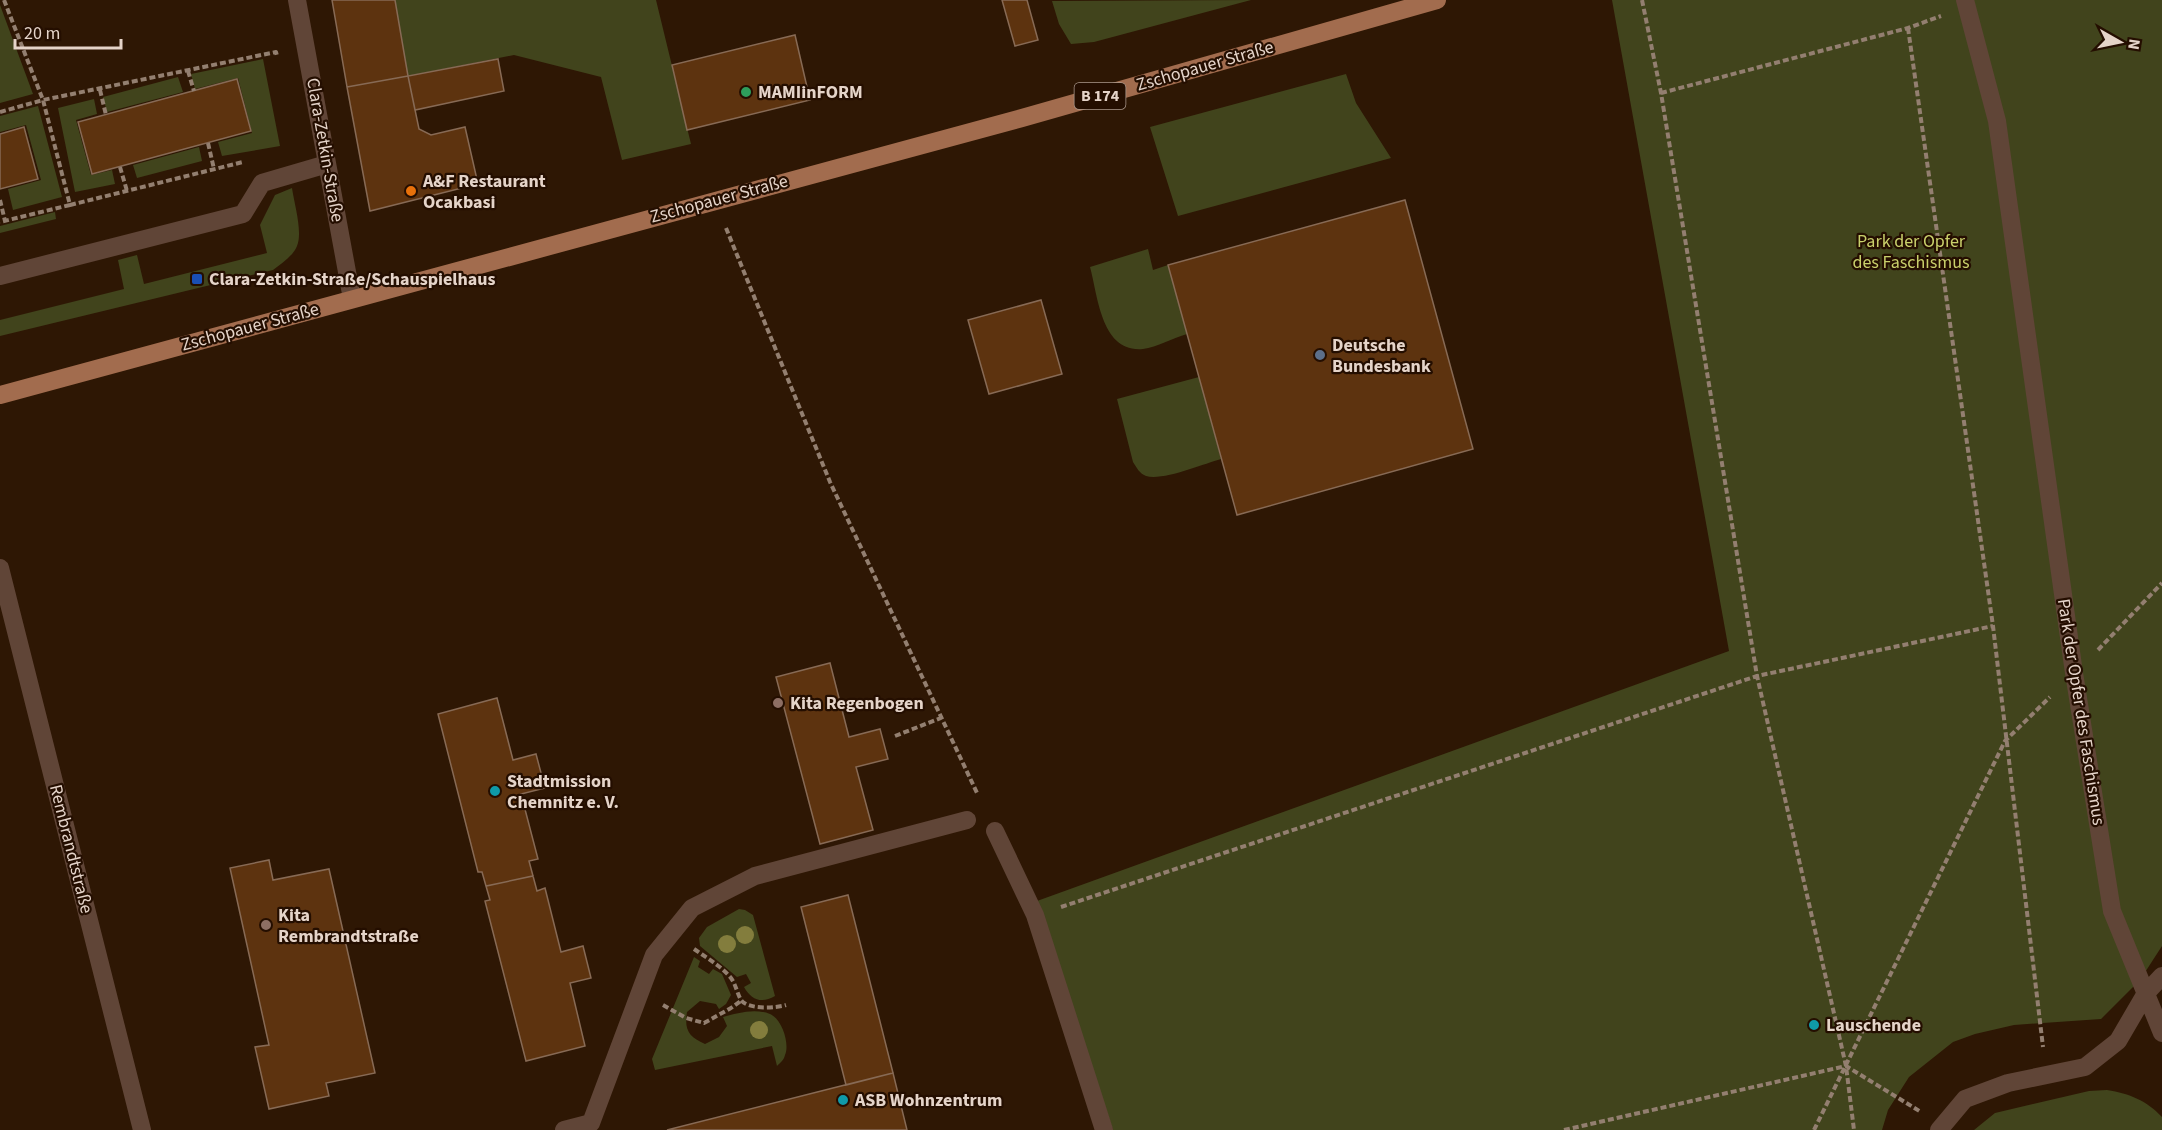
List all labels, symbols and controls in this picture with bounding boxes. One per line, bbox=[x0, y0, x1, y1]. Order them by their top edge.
scale bar bbox=[15, 12, 122, 50]
north arrow bbox=[2090, 12, 2150, 72]
text: 20 m bbox=[24, 21, 60, 46]
street label: Zschopauer Straße bbox=[1133, 34, 1277, 98]
text: N bbox=[2122, 37, 2146, 51]
street label: Clara-Zetkin-Straße bbox=[300, 76, 350, 224]
place label: MAMIinFORM bbox=[758, 80, 863, 105]
road number: B 174 bbox=[1074, 83, 1126, 109]
marker: MAMIinFORM bbox=[739, 85, 753, 99]
place label: A&F Restaurant Ocakbasi bbox=[422, 169, 546, 215]
street label: Zschopauer Straße bbox=[647, 169, 791, 229]
marker: A&F Restaurant Ocakbasi bbox=[404, 184, 418, 198]
park label: Park der Opfer des Faschismus bbox=[1852, 229, 1970, 275]
place label: Clara-Zetkin-Straße/Schauspielhaus bbox=[209, 267, 496, 292]
marker: Clara-Zetkin-Straße/Schauspielhaus bbox=[190, 272, 204, 286]
street label: Zschopauer Straße bbox=[178, 297, 322, 357]
place label: Deutsche Bundesbank bbox=[1332, 333, 1431, 379]
marker: Deutsche Bundesbank bbox=[1313, 348, 1327, 362]
street label: Park der Opfer des Faschismus bbox=[2051, 597, 2111, 827]
place label: Kita Regenbogen bbox=[790, 691, 924, 716]
marker: Kita Regenbogen bbox=[771, 696, 785, 710]
place label: Stadtmission Chemnitz e. V. bbox=[507, 769, 619, 815]
street label: Rembrandtstraße bbox=[43, 782, 99, 916]
marker: Stadtmission Chemnitz e. V. bbox=[488, 784, 502, 798]
place label: Kita Rembrandtstraße bbox=[278, 903, 419, 949]
marker: Kita Rembrandtstraße bbox=[259, 918, 273, 932]
place label: Lauschende bbox=[1826, 1013, 1921, 1038]
marker: Lauschende bbox=[1807, 1018, 1821, 1032]
place label: ASB Wohnzentrum bbox=[854, 1088, 1002, 1113]
marker: ASB Wohnzentrum bbox=[836, 1093, 850, 1107]

